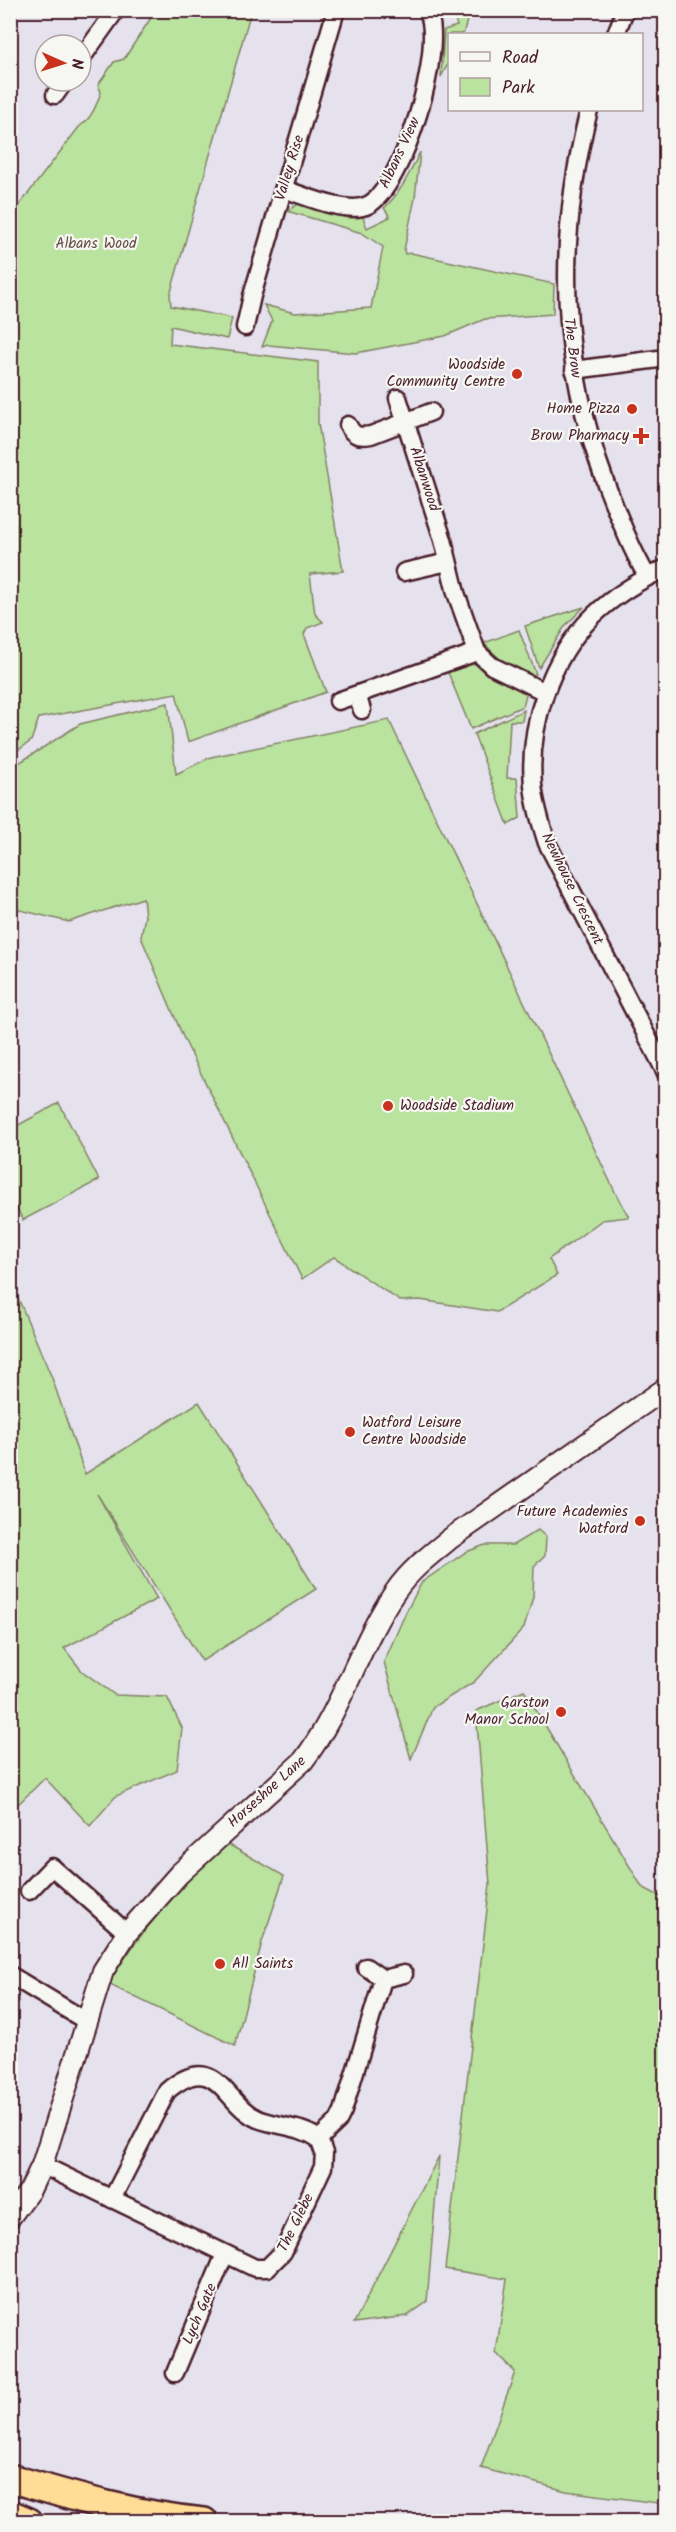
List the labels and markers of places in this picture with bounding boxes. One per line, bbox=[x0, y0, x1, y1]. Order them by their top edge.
place label: Woodside Community Centre bbox=[386, 353, 505, 394]
marker: Woodside Community Centre bbox=[510, 367, 524, 381]
place label: Home Pizza bbox=[546, 397, 620, 421]
marker: Home Pizza bbox=[625, 402, 639, 416]
place label: Brow Pharmacy bbox=[531, 424, 630, 448]
marker: Brow Pharmacy bbox=[634, 429, 648, 443]
place label: Woodside Stadium bbox=[400, 1094, 514, 1118]
marker: Woodside Stadium bbox=[381, 1099, 395, 1113]
place label: Watford Leisure Centre Woodside bbox=[362, 1411, 467, 1452]
marker: Watford Leisure Centre Woodside bbox=[343, 1425, 357, 1439]
place label: Future Academies Watford bbox=[516, 1500, 629, 1541]
marker: Future Academies Watford bbox=[633, 1514, 647, 1528]
place label: Garston Manor School bbox=[464, 1691, 549, 1732]
marker: Garston Manor School bbox=[554, 1705, 568, 1719]
place label: All Saints bbox=[232, 1952, 294, 1976]
marker: All Saints bbox=[213, 1957, 227, 1971]

